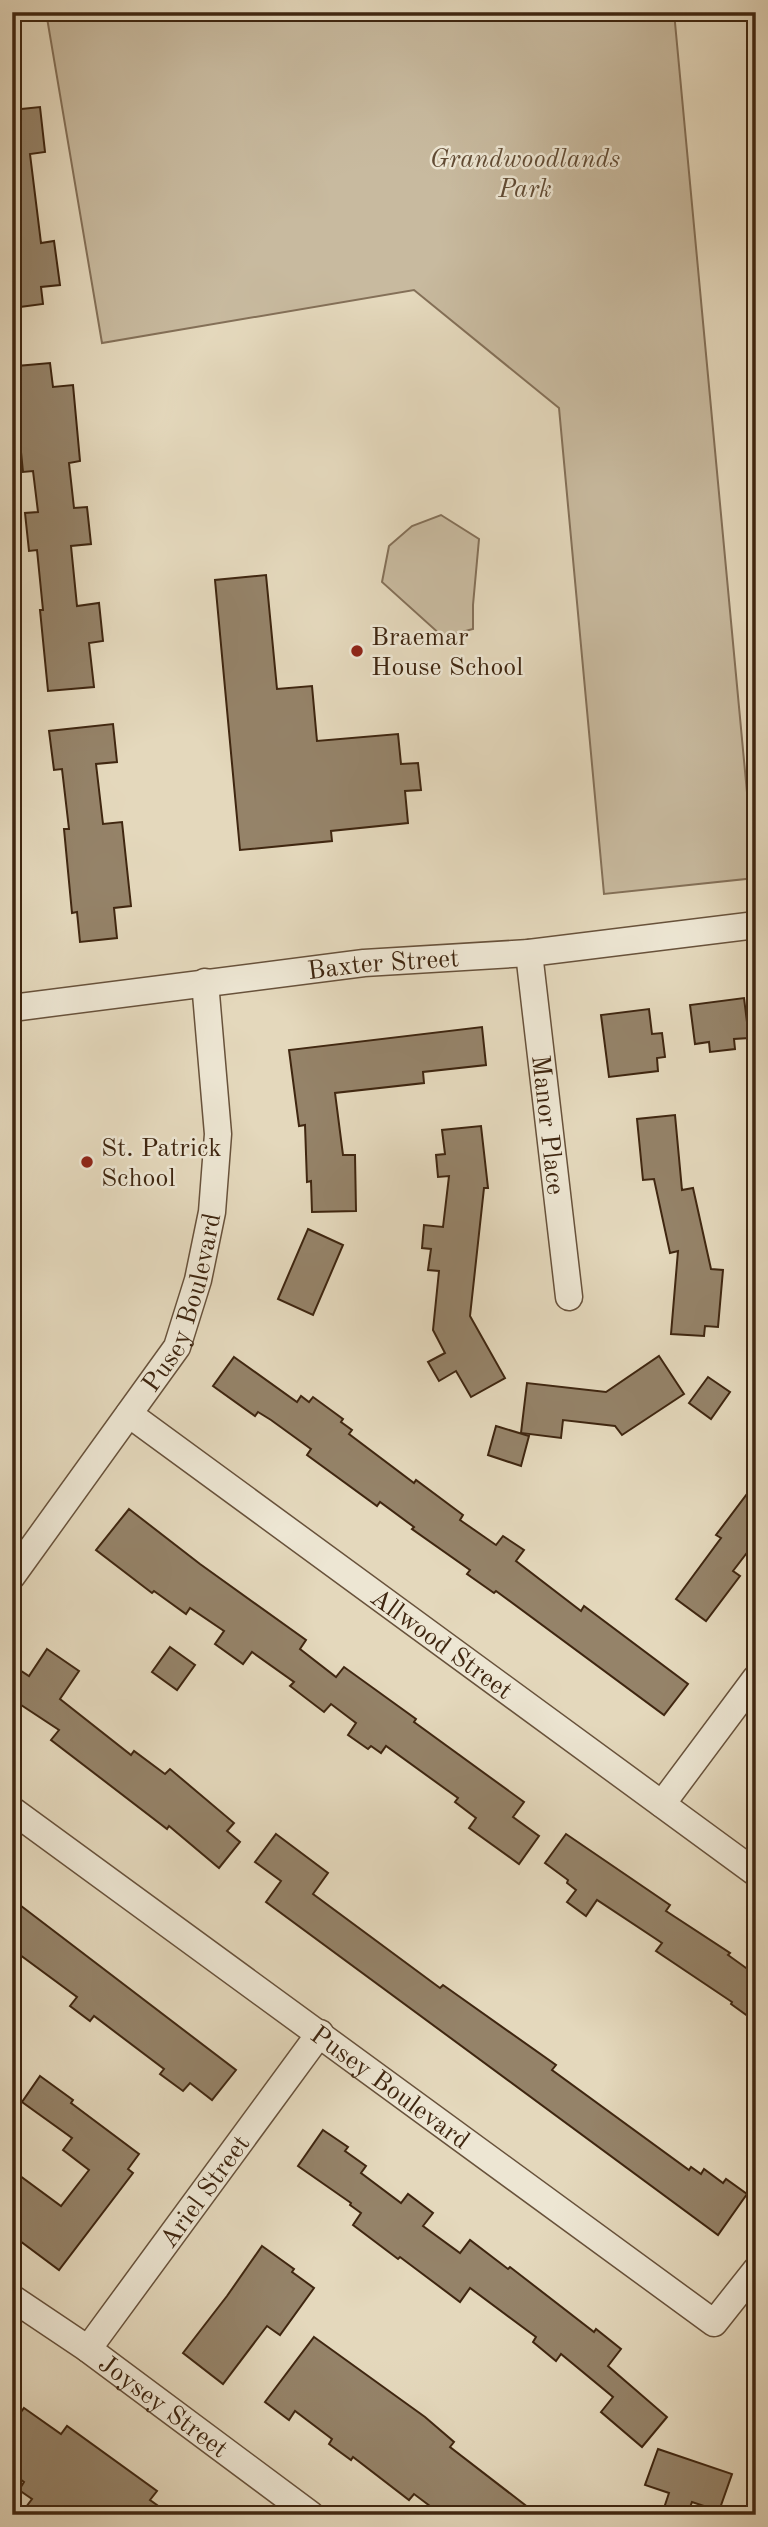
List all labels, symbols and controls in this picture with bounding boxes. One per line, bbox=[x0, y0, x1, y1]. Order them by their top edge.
park label: Grandwoodlands Park bbox=[430, 147, 620, 203]
place label: Braemar House School bbox=[371, 625, 523, 681]
marker: Braemar House School bbox=[349, 643, 365, 659]
street label: Baxter Street bbox=[306, 946, 460, 985]
street label: Manor Place bbox=[526, 1054, 568, 1196]
place label: St. Patrick School bbox=[101, 1136, 222, 1192]
marker: St. Patrick School bbox=[79, 1154, 95, 1170]
street label: Pusey Boulevard bbox=[138, 1211, 226, 1397]
street label: Allwood Street bbox=[365, 1585, 517, 1705]
street label: Pusey Boulevard bbox=[305, 2022, 474, 2155]
street label: Ariel Street bbox=[156, 2131, 255, 2253]
street label: Joysey Street bbox=[93, 2351, 232, 2463]

